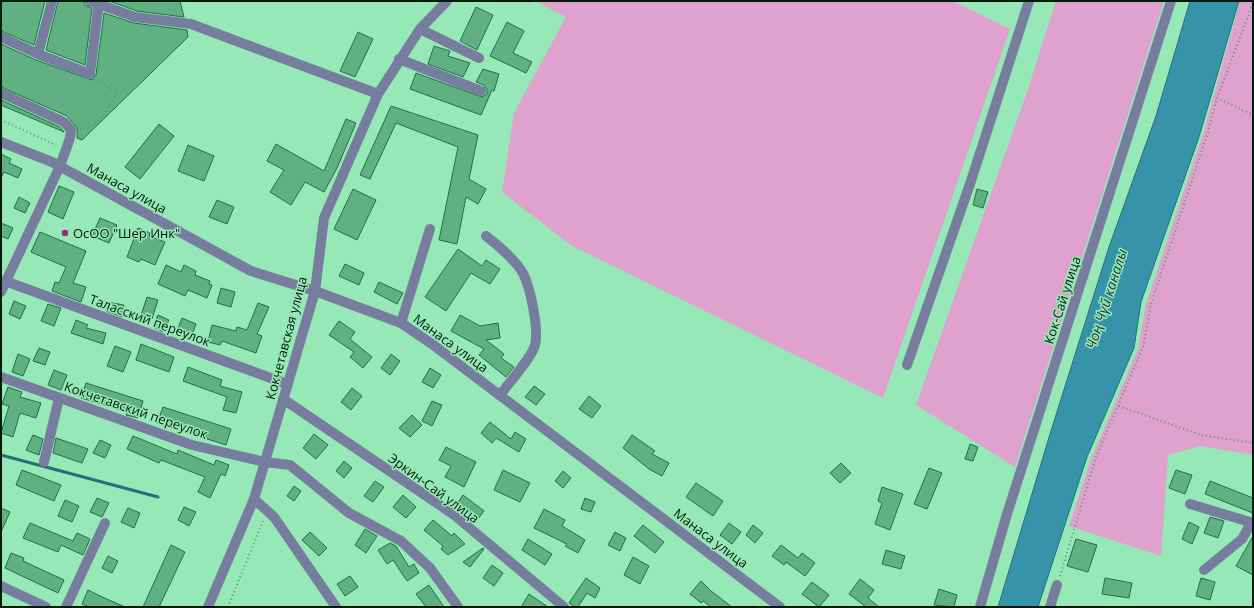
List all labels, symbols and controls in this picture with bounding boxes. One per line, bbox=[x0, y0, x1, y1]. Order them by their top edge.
street label: Манаса улица bbox=[84, 159, 170, 217]
place label: ОсОО "Шер Инк" bbox=[73, 224, 180, 242]
marker: ОсОО "Шер Инк" bbox=[60, 228, 70, 238]
water label: Чоң Чүй каналы bbox=[1081, 246, 1131, 352]
street label: Кок-Сай улица bbox=[1039, 254, 1085, 346]
street label: Кокчетавская улица bbox=[261, 274, 311, 402]
street label: Таласский переулок bbox=[87, 290, 213, 350]
street label: Манаса улица bbox=[410, 310, 492, 376]
street label: Кокчетавский переулок bbox=[62, 377, 210, 443]
street label: Эркин-Сай улица bbox=[385, 449, 483, 527]
street label: Манаса улица bbox=[670, 504, 752, 572]

